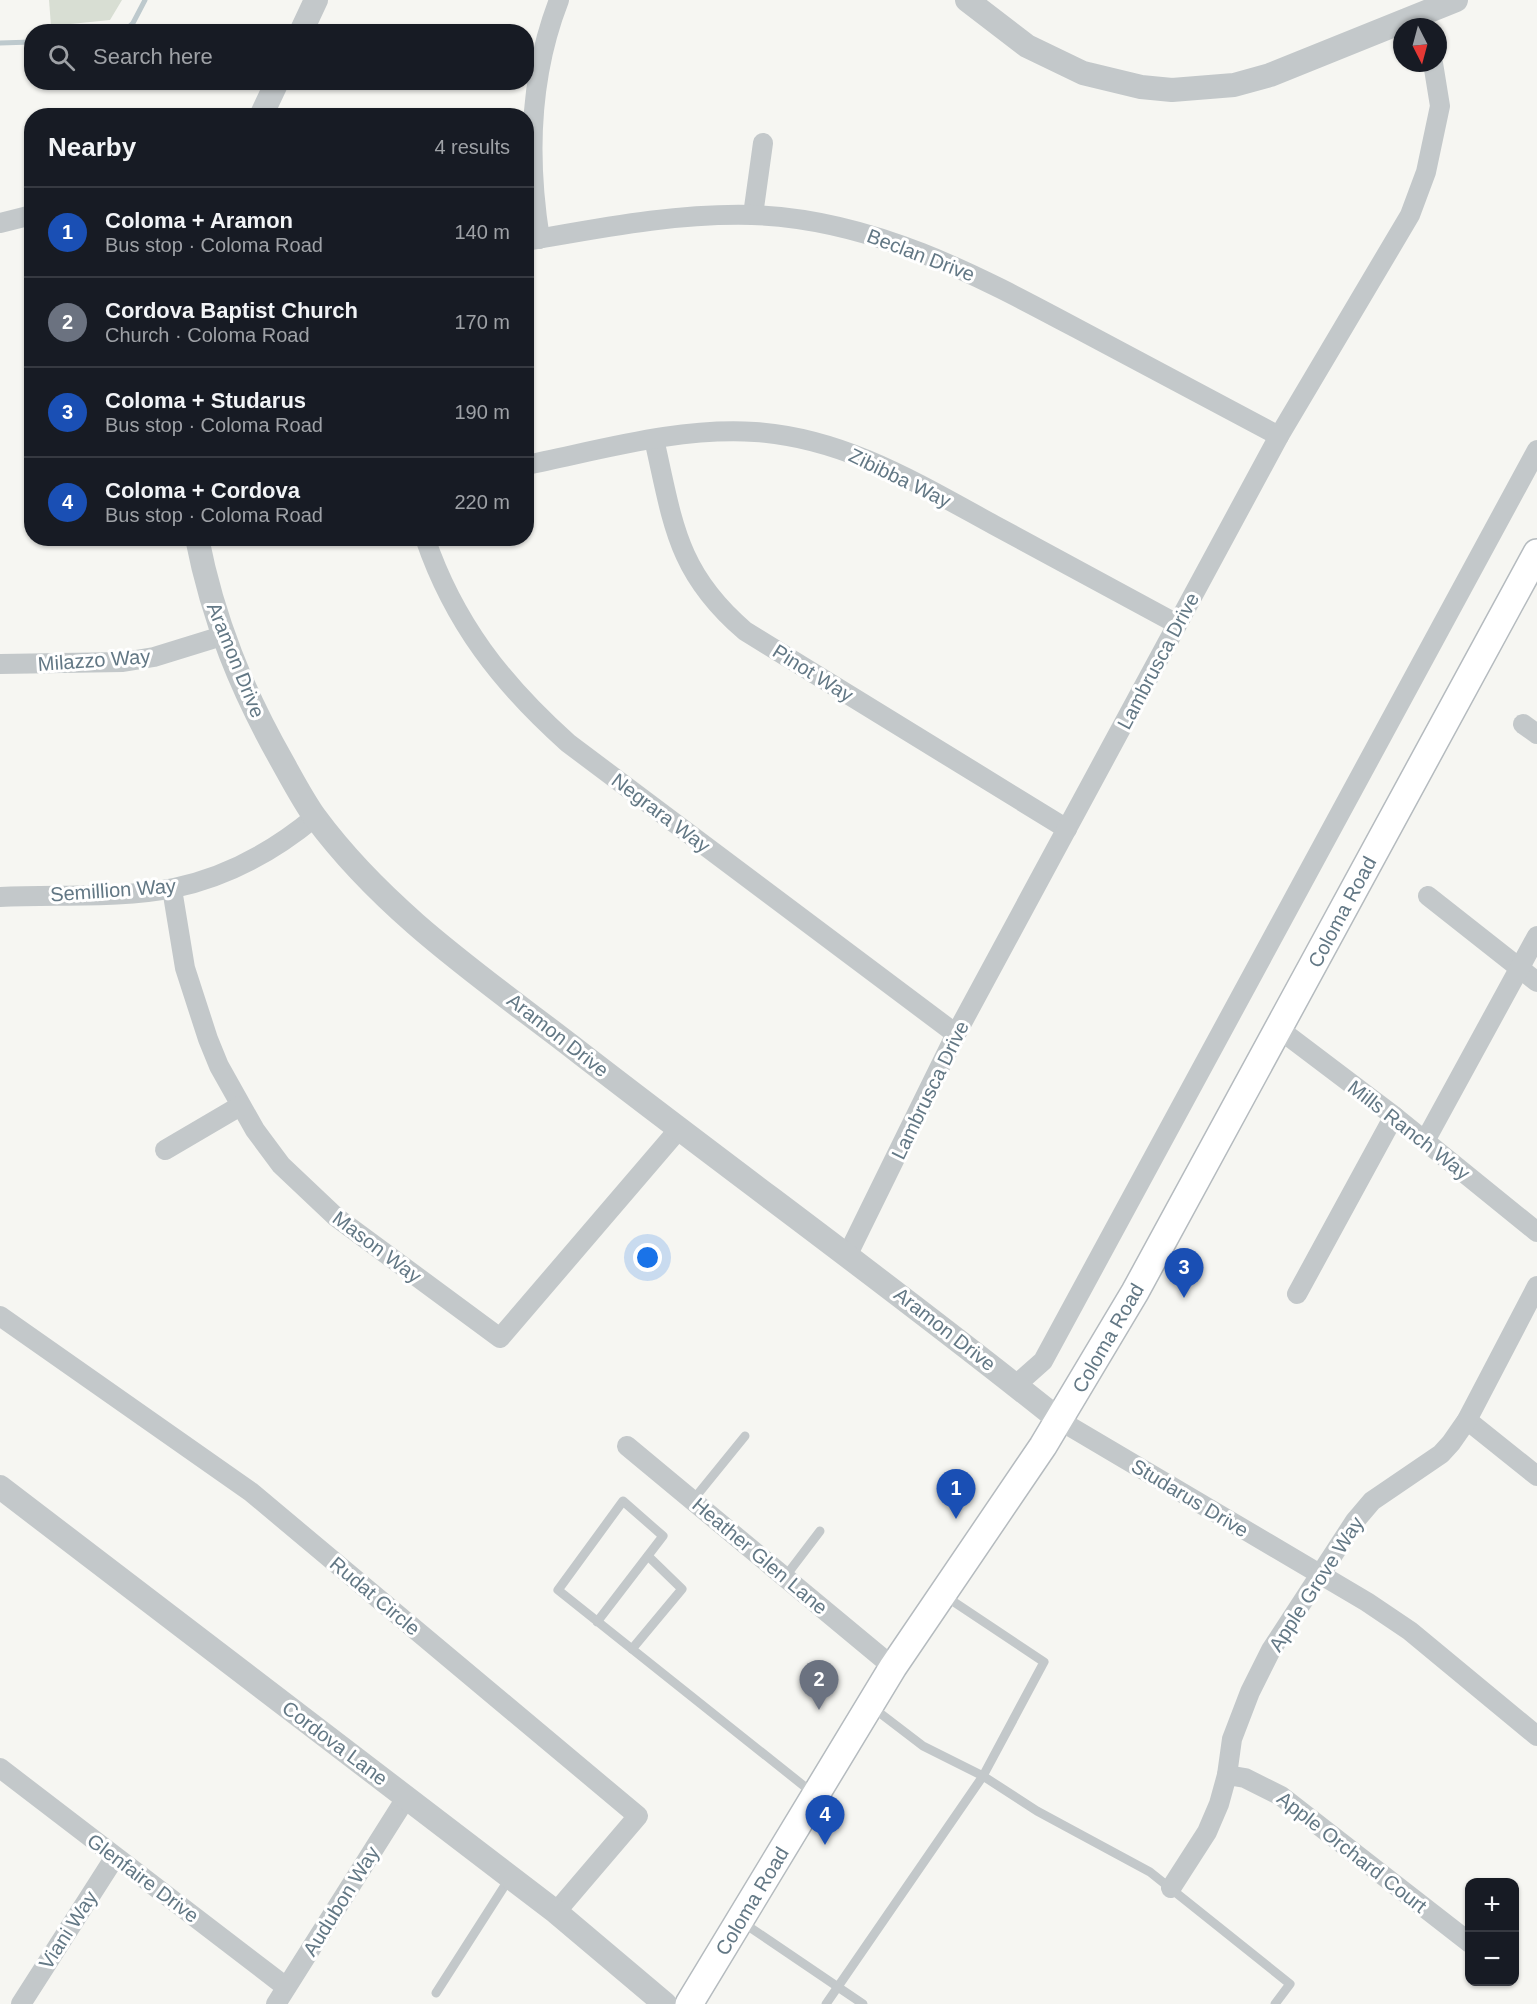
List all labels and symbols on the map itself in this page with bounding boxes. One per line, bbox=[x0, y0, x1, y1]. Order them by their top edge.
north arrow bbox=[1393, 18, 1447, 72]
street label: Beclan Drive bbox=[864, 224, 978, 286]
street label: Zibibba Way bbox=[846, 444, 954, 512]
street label: Lambrusca Drive bbox=[1113, 589, 1203, 733]
street label: Aramon Drive bbox=[203, 599, 269, 721]
street label: Pinot Way bbox=[769, 640, 857, 706]
street label: Milazzo Way bbox=[37, 645, 151, 675]
street label: Negrara Way bbox=[608, 769, 714, 857]
street label: Coloma Road bbox=[1304, 853, 1380, 971]
street label: Semillion Way bbox=[49, 875, 177, 905]
street label: Aramon Drive bbox=[503, 989, 613, 1081]
street label: Lambrusca Drive bbox=[887, 1017, 973, 1163]
street label: Mills Ranch Way bbox=[1344, 1076, 1474, 1184]
street label: Mason Way bbox=[329, 1207, 425, 1287]
your location bbox=[633, 1243, 662, 1272]
pin: 3 bbox=[1164, 1248, 1204, 1298]
street label: Coloma Road bbox=[1068, 1280, 1148, 1396]
street label: Aramon Drive bbox=[890, 1283, 1000, 1375]
street label: Studarus Drive bbox=[1128, 1455, 1252, 1541]
pin: 1 bbox=[936, 1470, 976, 1519]
street label: Heather Glen Lane bbox=[688, 1493, 832, 1619]
street label: Apple Grove Way bbox=[1264, 1513, 1368, 1655]
street label: Rudat Circle bbox=[326, 1552, 424, 1640]
pin: 2 bbox=[800, 1660, 838, 1710]
street label: Cordova Lane bbox=[278, 1696, 392, 1790]
street label: Apple Orchard Court bbox=[1273, 1787, 1431, 1917]
pin: 4 bbox=[806, 1796, 844, 1845]
street label: Glenfaire Drive bbox=[83, 1829, 203, 1927]
street label: Audubon Way bbox=[299, 1842, 383, 1960]
street label: Coloma Road bbox=[711, 1843, 793, 1959]
street label: Viani Way bbox=[35, 1887, 101, 1973]

